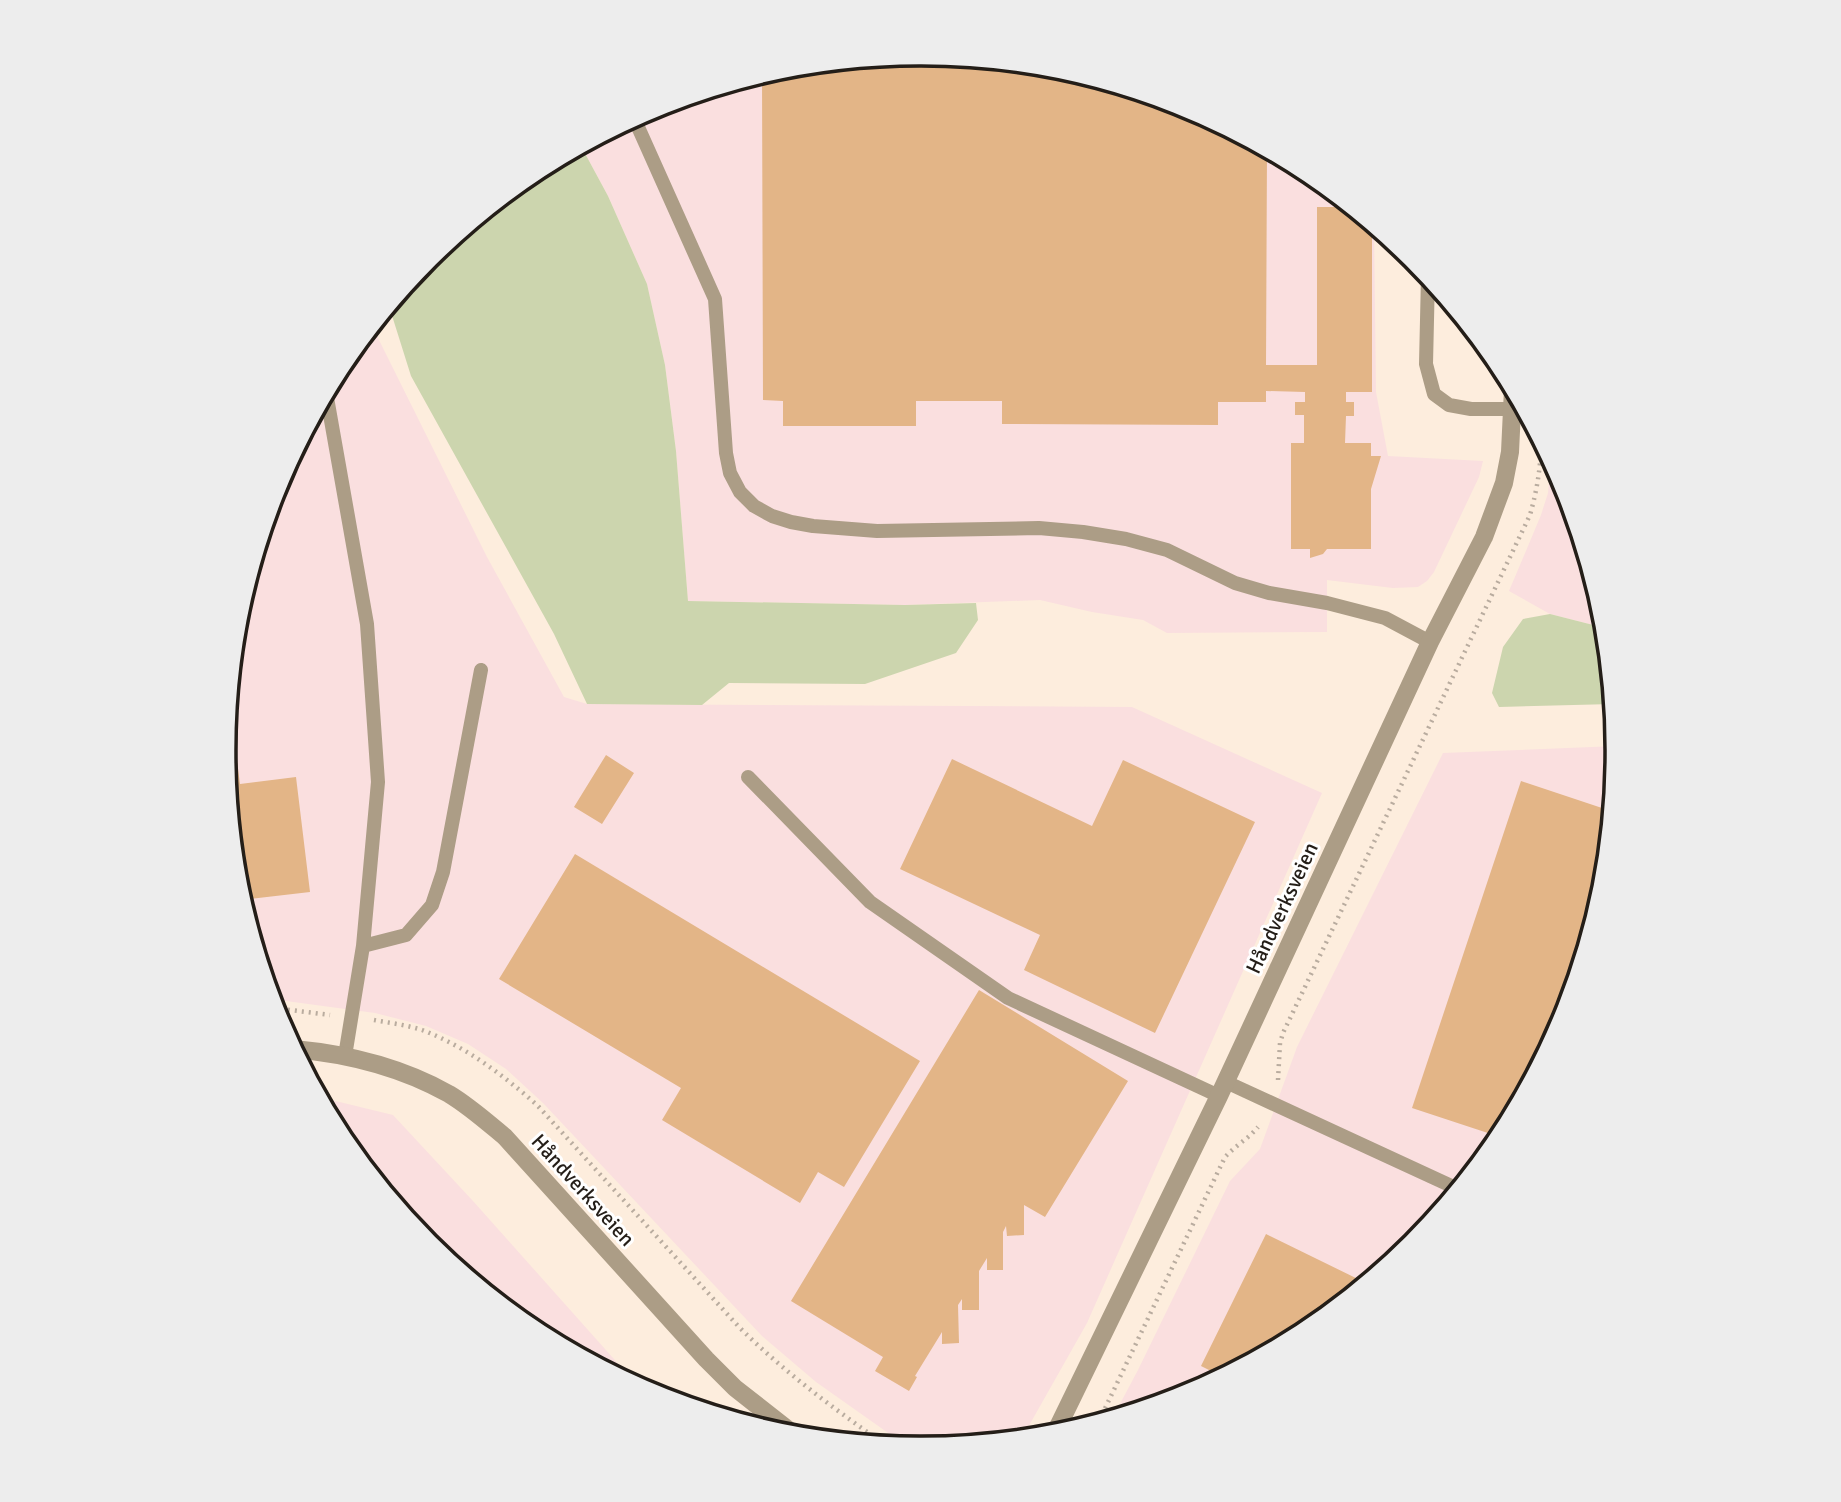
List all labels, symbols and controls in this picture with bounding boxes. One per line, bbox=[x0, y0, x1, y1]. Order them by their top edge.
street label: Håndverksveien bbox=[1240, 838, 1324, 978]
street label: Håndverksveien bbox=[526, 1129, 640, 1251]

